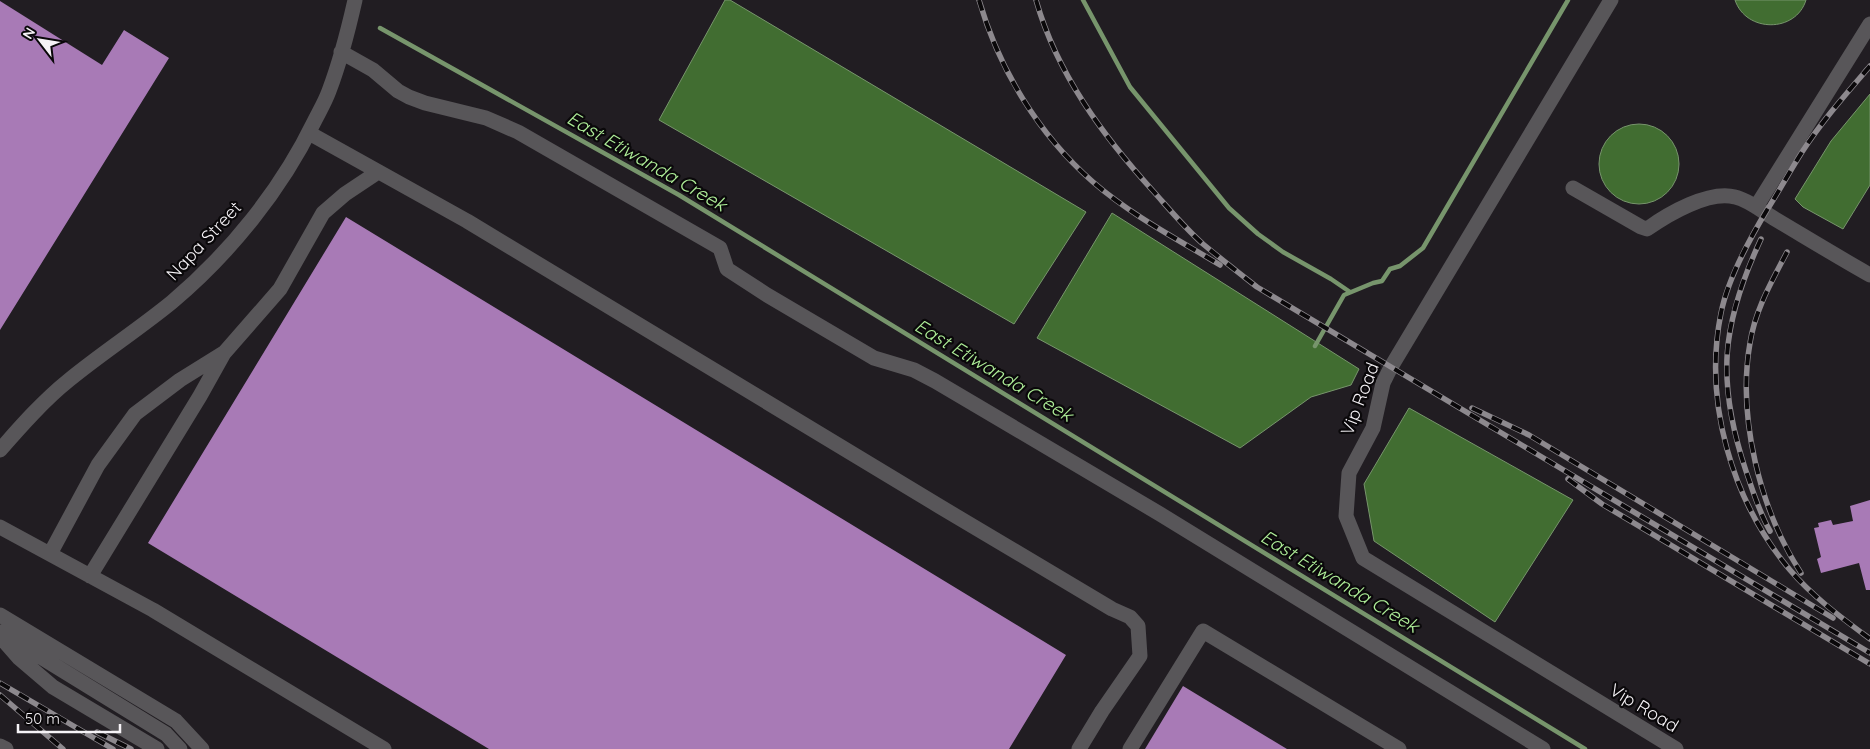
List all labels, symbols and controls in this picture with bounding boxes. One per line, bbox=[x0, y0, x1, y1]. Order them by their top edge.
north arrow bbox=[15, 15, 65, 65]
text: N bbox=[18, 24, 39, 42]
water label: East Etiwanda Creek bbox=[563, 106, 733, 217]
street label: Napa Street bbox=[161, 196, 246, 285]
water label: East Etiwanda Creek bbox=[911, 313, 1079, 428]
street label: Vip Road bbox=[1335, 359, 1384, 439]
water label: East Etiwanda Creek bbox=[1257, 524, 1425, 639]
street label: Vip Road bbox=[1606, 678, 1683, 737]
scale bar bbox=[18, 702, 120, 734]
text: 50 m bbox=[25, 709, 60, 728]

